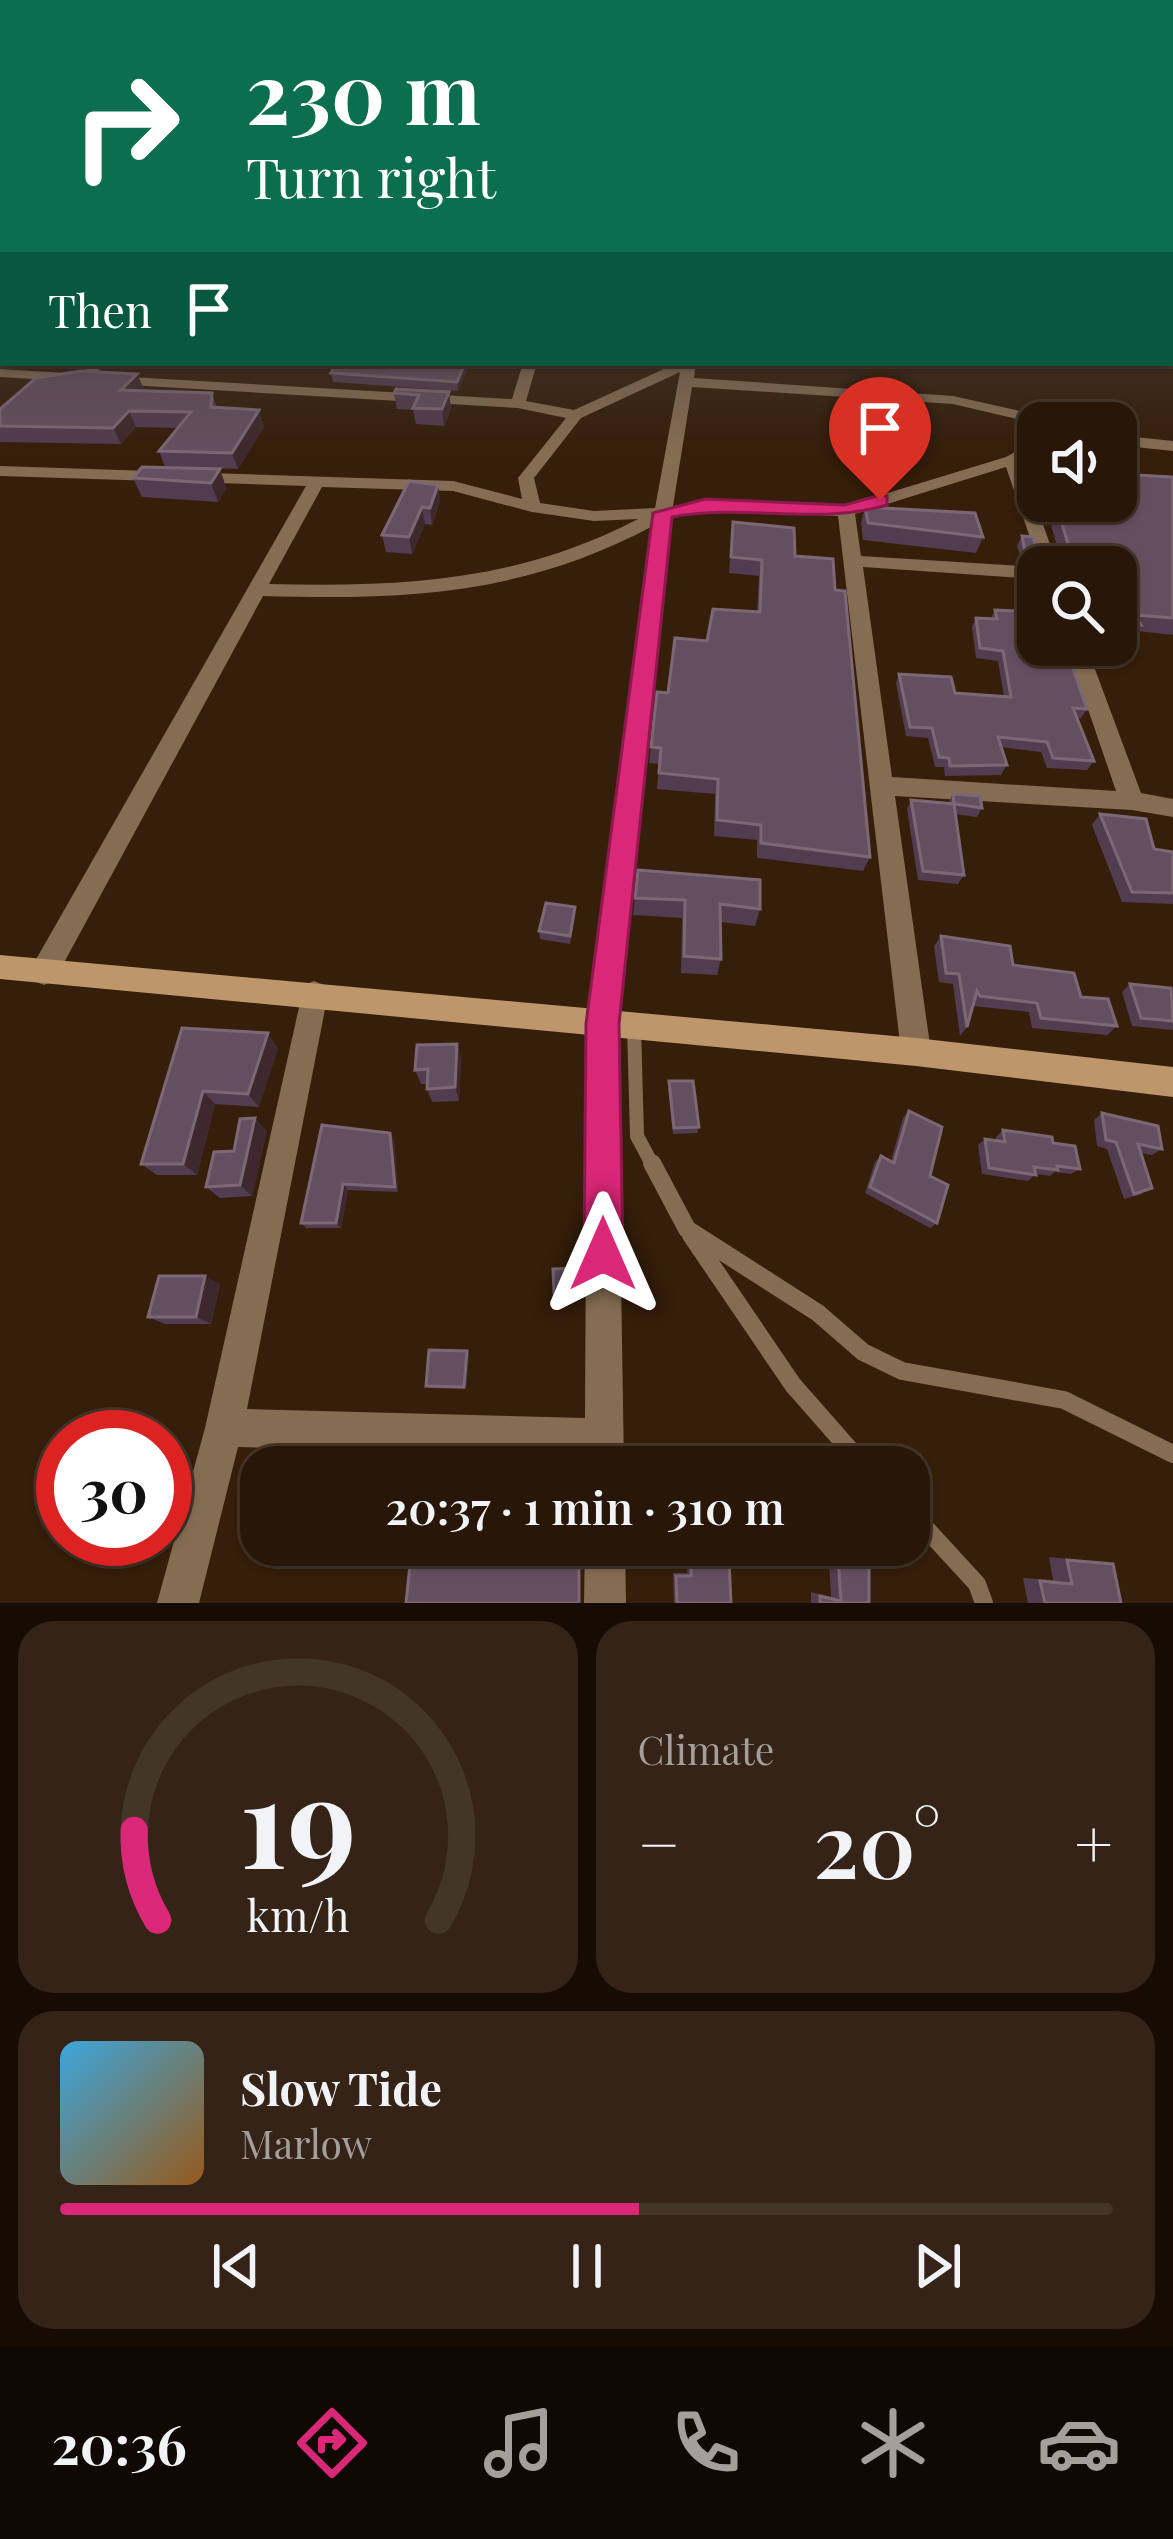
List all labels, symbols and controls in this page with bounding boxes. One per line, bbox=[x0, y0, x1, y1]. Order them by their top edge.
text: 230 m bbox=[246, 34, 481, 146]
icon: right bbox=[48, 48, 204, 204]
text: Turn right bbox=[246, 141, 496, 213]
icon: arrive bbox=[176, 276, 242, 342]
text: Then bbox=[48, 279, 152, 339]
pin bbox=[829, 377, 931, 500]
icon: arrive bbox=[847, 395, 913, 461]
map controls bbox=[1017, 402, 1137, 666]
button: sound bbox=[1017, 402, 1137, 522]
button: search bbox=[1017, 546, 1137, 666]
position arrow bbox=[540, 1191, 666, 1317]
speed limit sign: 30 bbox=[36, 1410, 192, 1566]
text: 20:37 · 1 min · 310 m bbox=[385, 1476, 785, 1536]
text: Climate bbox=[638, 1723, 775, 1775]
text: 19 bbox=[239, 1734, 356, 1900]
text: 20° bbox=[813, 1782, 941, 1902]
text: − bbox=[638, 1798, 680, 1886]
text: + bbox=[1074, 1798, 1113, 1886]
text: km/h bbox=[246, 1886, 349, 1943]
text: Slow Tide bbox=[240, 2057, 442, 2117]
text: Marlow bbox=[240, 2117, 372, 2169]
icon: previous bbox=[203, 2233, 269, 2299]
icon: pause bbox=[554, 2233, 620, 2299]
icon: next bbox=[905, 2233, 971, 2299]
icon: directions bbox=[290, 2401, 374, 2485]
icon: music bbox=[477, 2401, 561, 2485]
icon: phone bbox=[664, 2401, 748, 2485]
icon: climate bbox=[851, 2401, 935, 2485]
icon: car bbox=[1037, 2401, 1121, 2485]
text: 20:36 bbox=[51, 2407, 187, 2479]

